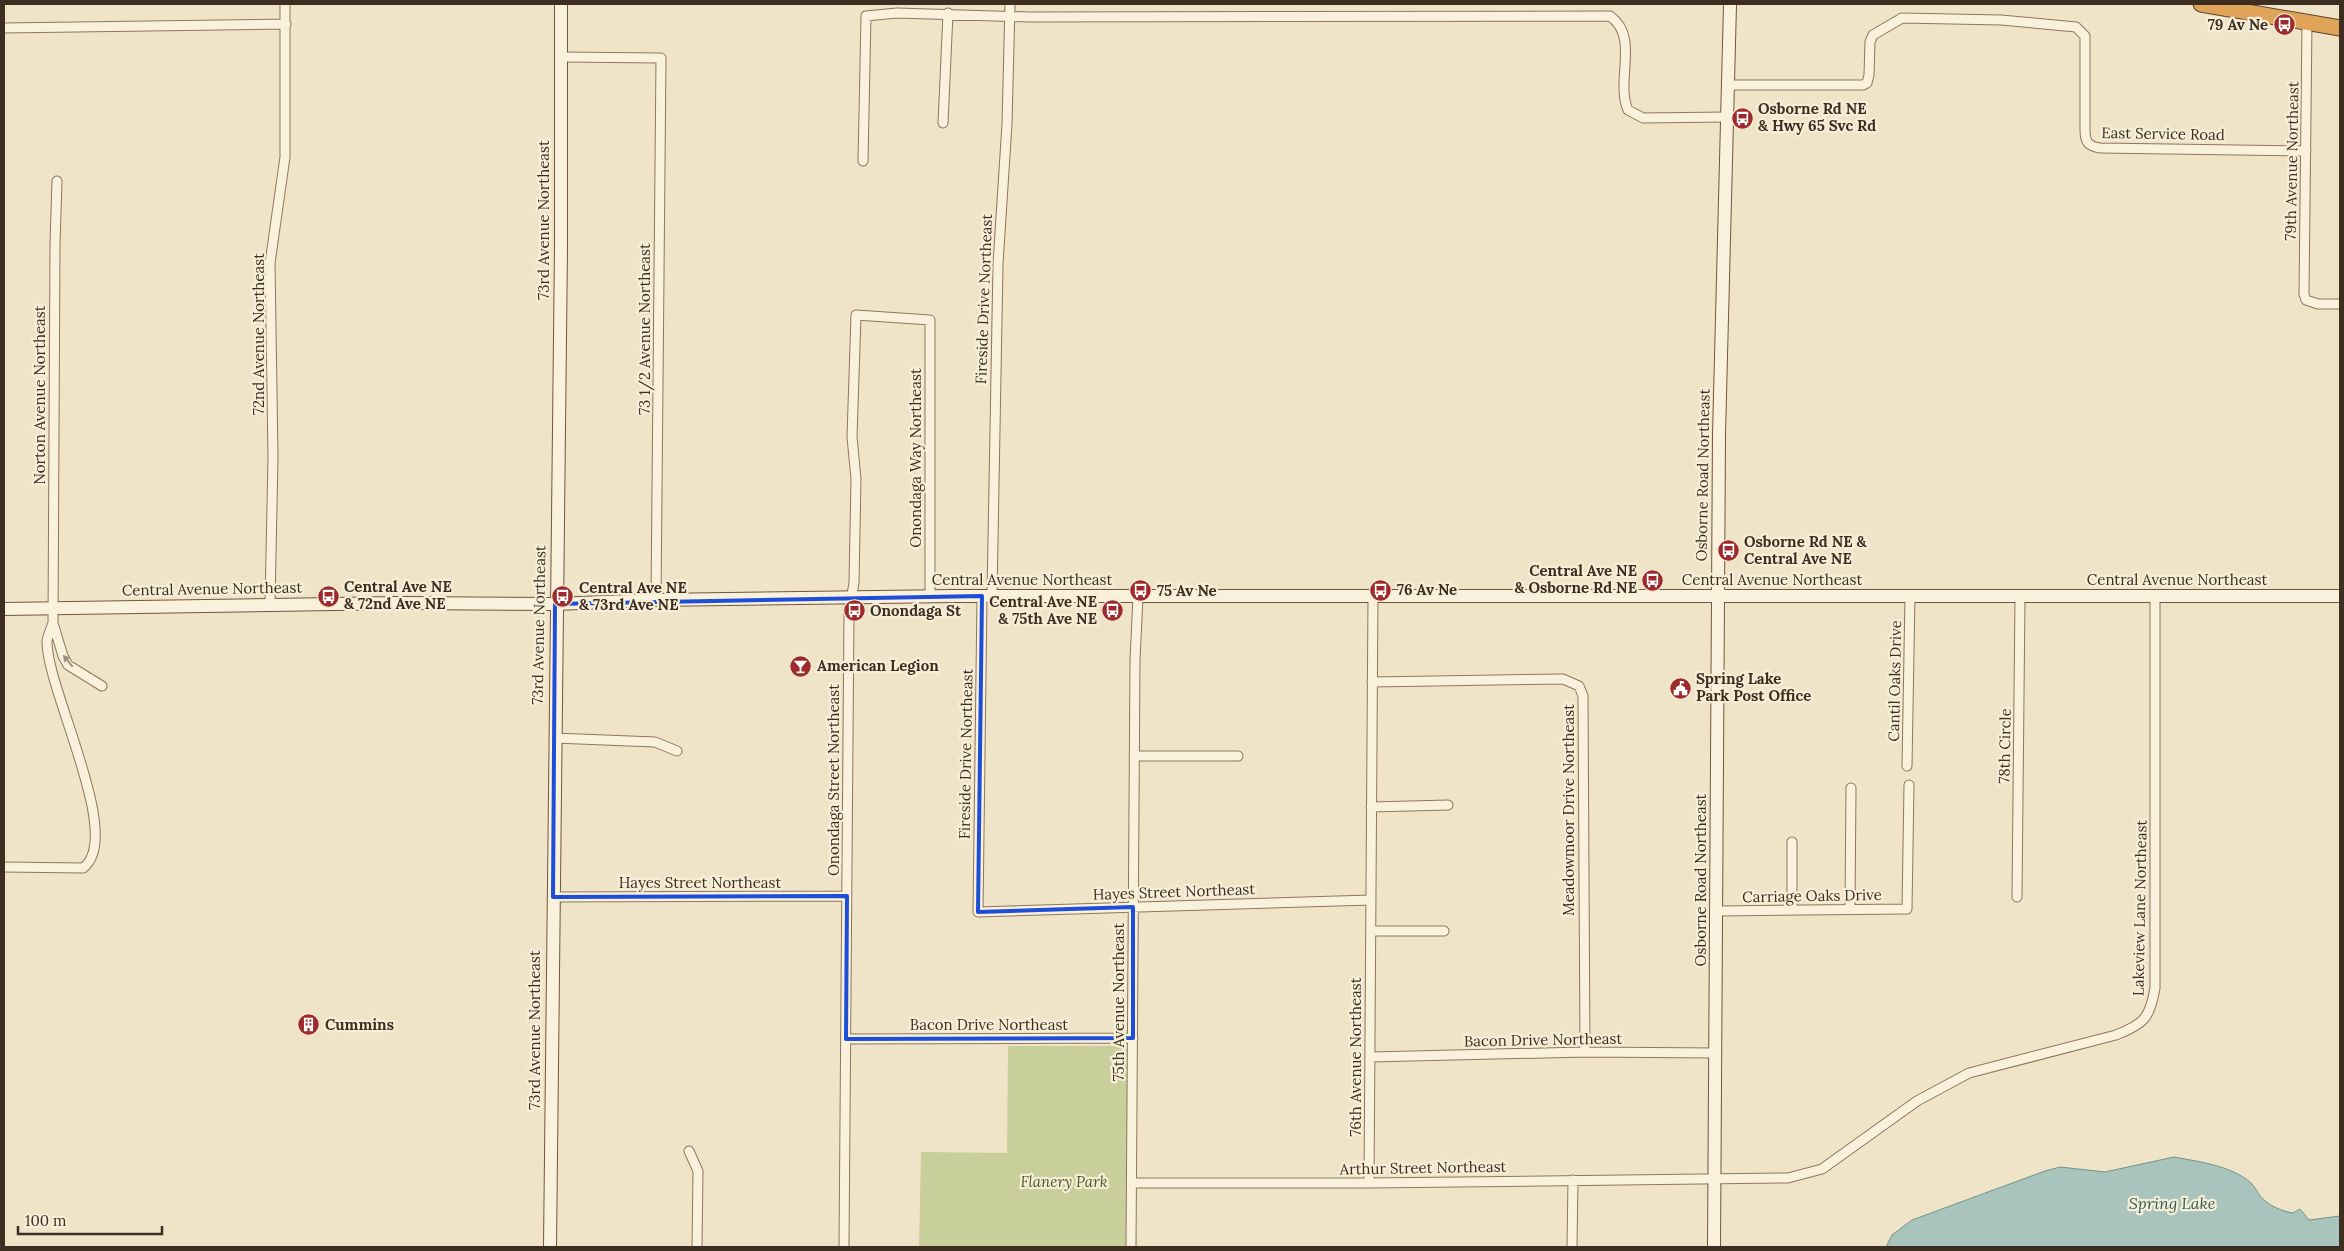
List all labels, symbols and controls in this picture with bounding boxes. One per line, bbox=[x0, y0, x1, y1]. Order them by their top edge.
bus stop icon: 79 Av Ne bbox=[2272, 13, 2296, 37]
place label: 79 Av Ne bbox=[2208, 15, 2268, 34]
street label: 79th Avenue Northeast bbox=[2281, 81, 2302, 241]
place label: Osborne Rd NE & Hwy 65 Svc Rd bbox=[1758, 99, 1876, 135]
bus stop icon: Osborne Rd NE & Hwy 65 Svc Rd bbox=[1730, 106, 1754, 130]
street label: East Service Road bbox=[2101, 123, 2225, 144]
street label: 73rd Avenue Northeast bbox=[534, 140, 553, 300]
street label: Fireside Drive Northeast bbox=[971, 213, 996, 385]
street label: 73 1/2 Avenue Northeast bbox=[635, 243, 655, 415]
street label: 72nd Avenue Northeast bbox=[249, 253, 268, 415]
street label: Norton Avenue Northeast bbox=[30, 305, 49, 485]
street label: Onondaga Way Northeast bbox=[906, 368, 925, 548]
street label: Osborne Road Northeast bbox=[1691, 388, 1714, 562]
place label: Osborne Rd NE & Central Ave NE bbox=[1744, 532, 1868, 568]
bus stop icon: Osborne Rd NE & Central Ave NE bbox=[1716, 539, 1740, 563]
street label: 73rd Avenue Northeast bbox=[528, 545, 549, 705]
place label: Central Ave NE & Osborne Rd NE bbox=[1514, 561, 1637, 597]
bus stop icon: Central Ave NE & Osborne Rd NE bbox=[1641, 568, 1665, 592]
street label: Central Avenue Northeast bbox=[932, 570, 1112, 589]
street label: Central Avenue Northeast bbox=[1682, 570, 1862, 589]
street label: Central Avenue Northeast bbox=[2087, 570, 2267, 589]
street label: Central Avenue Northeast bbox=[122, 577, 303, 600]
place label: Central Ave NE & 72nd Ave NE bbox=[344, 577, 452, 613]
place label: Central Ave NE & 73rd Ave NE bbox=[579, 578, 687, 614]
bus stop icon: 76 Av Ne bbox=[1369, 578, 1393, 602]
bus stop icon: 75 Av Ne bbox=[1129, 579, 1153, 603]
place label: 76 Av Ne bbox=[1397, 580, 1457, 599]
place label: 75 Av Ne bbox=[1157, 581, 1217, 600]
bus stop icon: Central Ave NE & 72nd Ave NE bbox=[316, 584, 340, 608]
bus stop icon: Central Ave NE & 73rd Ave NE bbox=[551, 585, 575, 609]
place label: Central Ave NE & 75th Ave NE bbox=[989, 592, 1097, 628]
bus stop icon: Onondaga St bbox=[842, 599, 866, 623]
bus stop icon: Central Ave NE & 75th Ave NE bbox=[1101, 599, 1125, 623]
place label: Onondaga St bbox=[870, 601, 962, 620]
street label: Cantil Oaks Drive bbox=[1884, 620, 1905, 742]
bar icon: American Legion bbox=[789, 654, 813, 678]
one-way arrow bbox=[63, 655, 74, 668]
place label: American Legion bbox=[817, 656, 939, 675]
street label: Fireside Drive Northeast bbox=[955, 668, 976, 839]
place label: Spring Lake Park Post Office bbox=[1696, 669, 1811, 705]
public building icon: Spring Lake Park Post Office bbox=[1668, 676, 1692, 700]
street label: Onondaga Street Northeast bbox=[824, 684, 843, 876]
street label: Meadowmoor Drive Northeast bbox=[1559, 704, 1578, 916]
street label: 78th Circle bbox=[1994, 708, 2015, 784]
street label: Osborne Road Northeast bbox=[1691, 793, 1710, 966]
street label: Lakeview Lane Northeast bbox=[2128, 819, 2151, 996]
street label: Hayes Street Northeast bbox=[619, 873, 781, 892]
street label: Hayes Street Northeast bbox=[1092, 879, 1256, 904]
street label: Carriage Oaks Drive bbox=[1742, 885, 1882, 906]
street label: 75th Avenue Northeast bbox=[1109, 922, 1128, 1081]
street label: 73rd Avenue Northeast bbox=[525, 950, 544, 1110]
street label: 76th Avenue Northeast bbox=[1346, 977, 1365, 1137]
building icon: Cummins bbox=[297, 1013, 321, 1037]
place label: Cummins bbox=[325, 1015, 394, 1034]
street label: Bacon Drive Northeast bbox=[910, 1015, 1068, 1034]
street label: Bacon Drive Northeast bbox=[1464, 1029, 1622, 1050]
street label: Arthur Street Northeast bbox=[1338, 1157, 1507, 1178]
park label: Flanery Park bbox=[1020, 1172, 1108, 1191]
water label: Spring Lake bbox=[2129, 1193, 2216, 1213]
scale bar bbox=[18, 1204, 161, 1236]
text: 100 m bbox=[25, 1211, 66, 1230]

